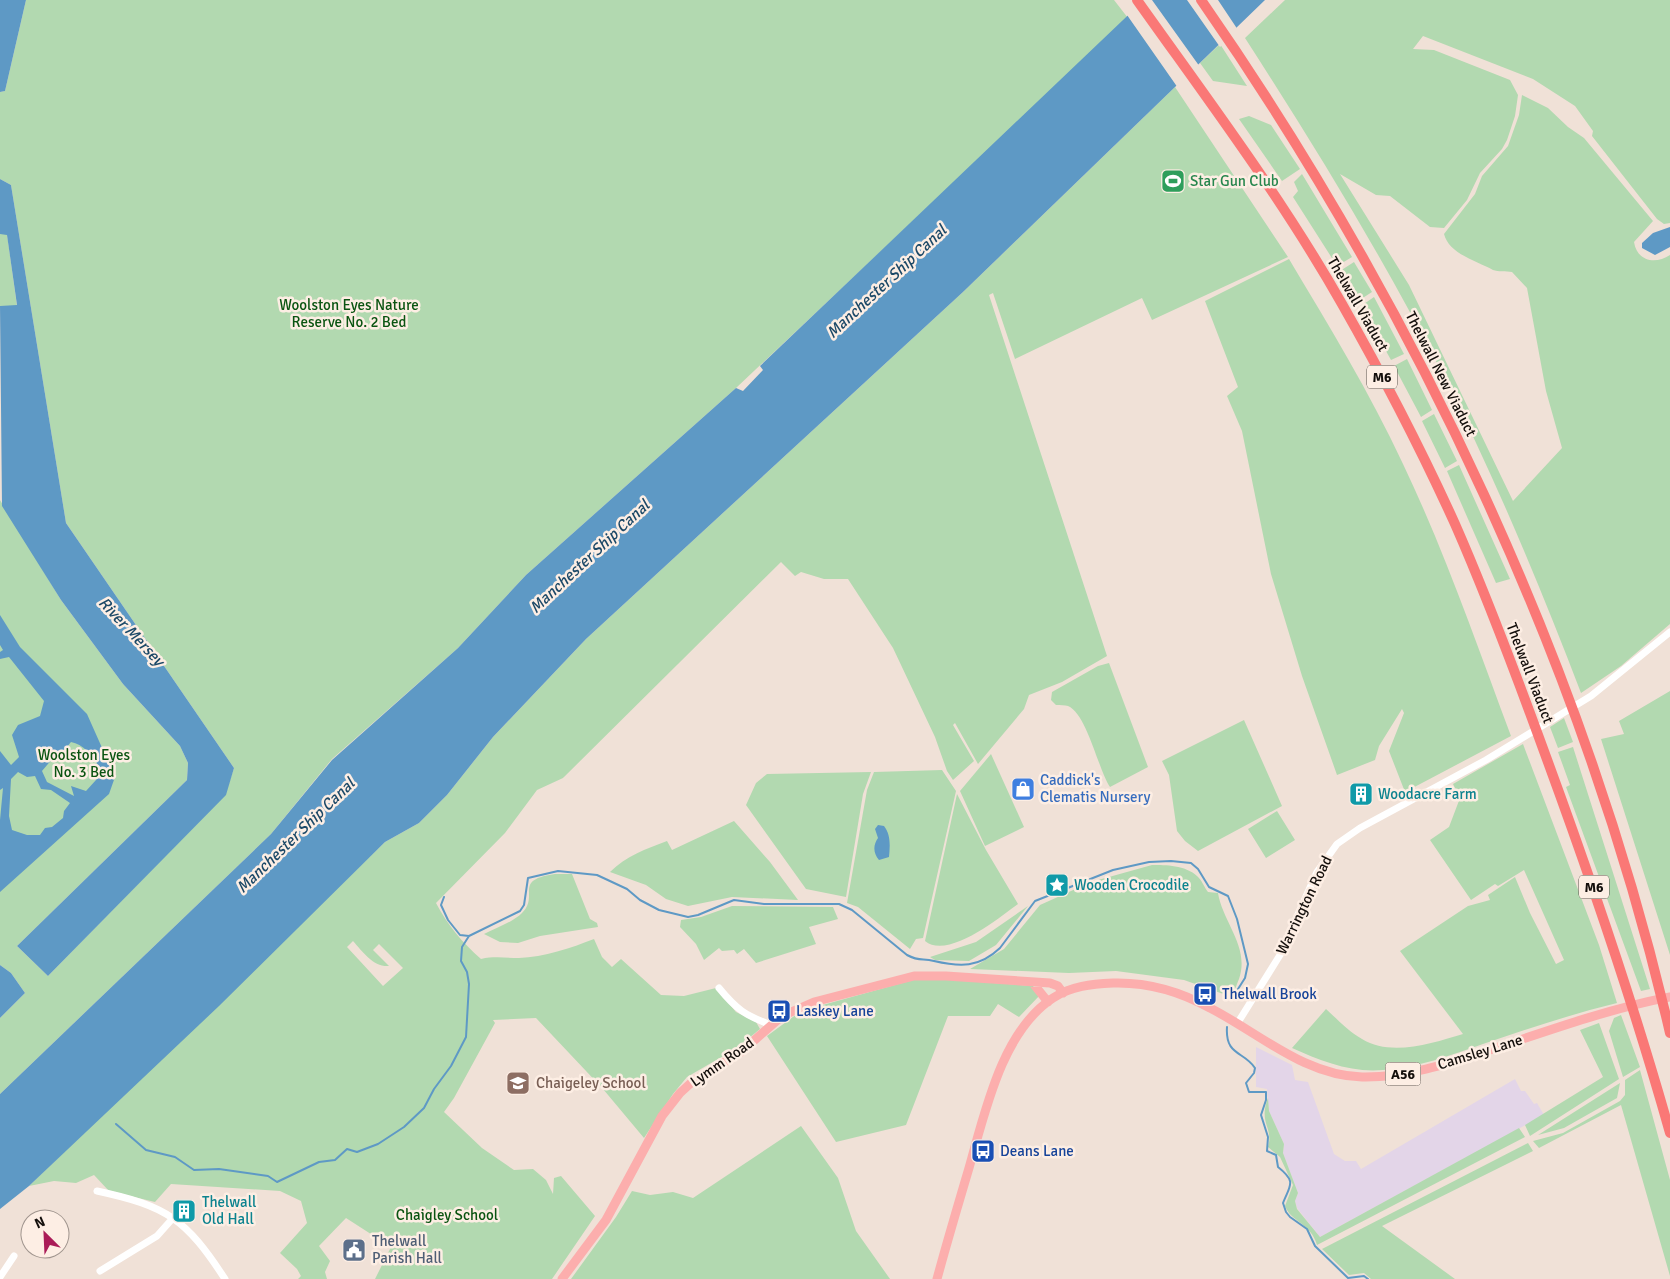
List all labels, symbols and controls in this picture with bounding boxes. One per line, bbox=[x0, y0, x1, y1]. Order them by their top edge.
sports icon: Star Gun Club bbox=[1160, 168, 1186, 194]
place label: Star Gun Club bbox=[1190, 172, 1279, 190]
water label: Manchester Ship Canal bbox=[822, 220, 952, 343]
street label: Thelwall Viaduct bbox=[1324, 253, 1392, 355]
park label: Woolston Eyes Nature Reserve No. 2 Bed bbox=[279, 296, 419, 331]
street label: Thelwall New Viaduct bbox=[1402, 308, 1480, 440]
road number: M6 bbox=[1367, 366, 1397, 388]
water label: Manchester Ship Canal bbox=[525, 495, 655, 618]
water label: River Mersey bbox=[94, 593, 170, 672]
street label: Thelwall Viaduct bbox=[1503, 620, 1557, 726]
park label: Woolston Eyes No. 3 Bed bbox=[38, 746, 131, 781]
place label: Caddick's Clematis Nursery bbox=[1040, 771, 1150, 806]
water label: Manchester Ship Canal bbox=[232, 773, 360, 897]
shop icon: Caddick's Clematis Nursery bbox=[1010, 776, 1036, 802]
building icon: Woodacre Farm bbox=[1348, 781, 1374, 807]
place label: Woodacre Farm bbox=[1378, 785, 1477, 803]
street label: Warrington Road bbox=[1272, 853, 1336, 957]
place icon: Wooden Crocodile bbox=[1044, 872, 1070, 898]
place label: Wooden Crocodile bbox=[1074, 876, 1189, 894]
road number: M6 bbox=[1579, 876, 1609, 899]
bus stop icon: Thelwall Brook bbox=[1192, 981, 1218, 1007]
place label: Thelwall Brook bbox=[1222, 985, 1317, 1003]
bus stop icon: Laskey Lane bbox=[766, 998, 792, 1024]
place label: Laskey Lane bbox=[796, 1002, 874, 1020]
street label: Camsley Lane bbox=[1435, 1031, 1525, 1073]
street label: Lymm Road bbox=[687, 1034, 757, 1090]
road number: A56 bbox=[1386, 1062, 1420, 1086]
school or university icon: Chaigeley School bbox=[505, 1070, 531, 1096]
place label: Chaigeley School bbox=[536, 1074, 646, 1092]
bus stop icon: Deans Lane bbox=[970, 1138, 996, 1164]
place label: Deans Lane bbox=[1000, 1142, 1074, 1160]
place label: Thelwall Old Hall bbox=[202, 1193, 256, 1228]
building icon: Thelwall Old Hall bbox=[171, 1198, 197, 1224]
park label: Chaigley School bbox=[396, 1206, 498, 1224]
north arrow bbox=[20, 1209, 70, 1259]
text: N bbox=[32, 1213, 48, 1232]
place label: Thelwall Parish Hall bbox=[372, 1232, 442, 1267]
public building icon: Thelwall Parish Hall bbox=[341, 1237, 367, 1263]

